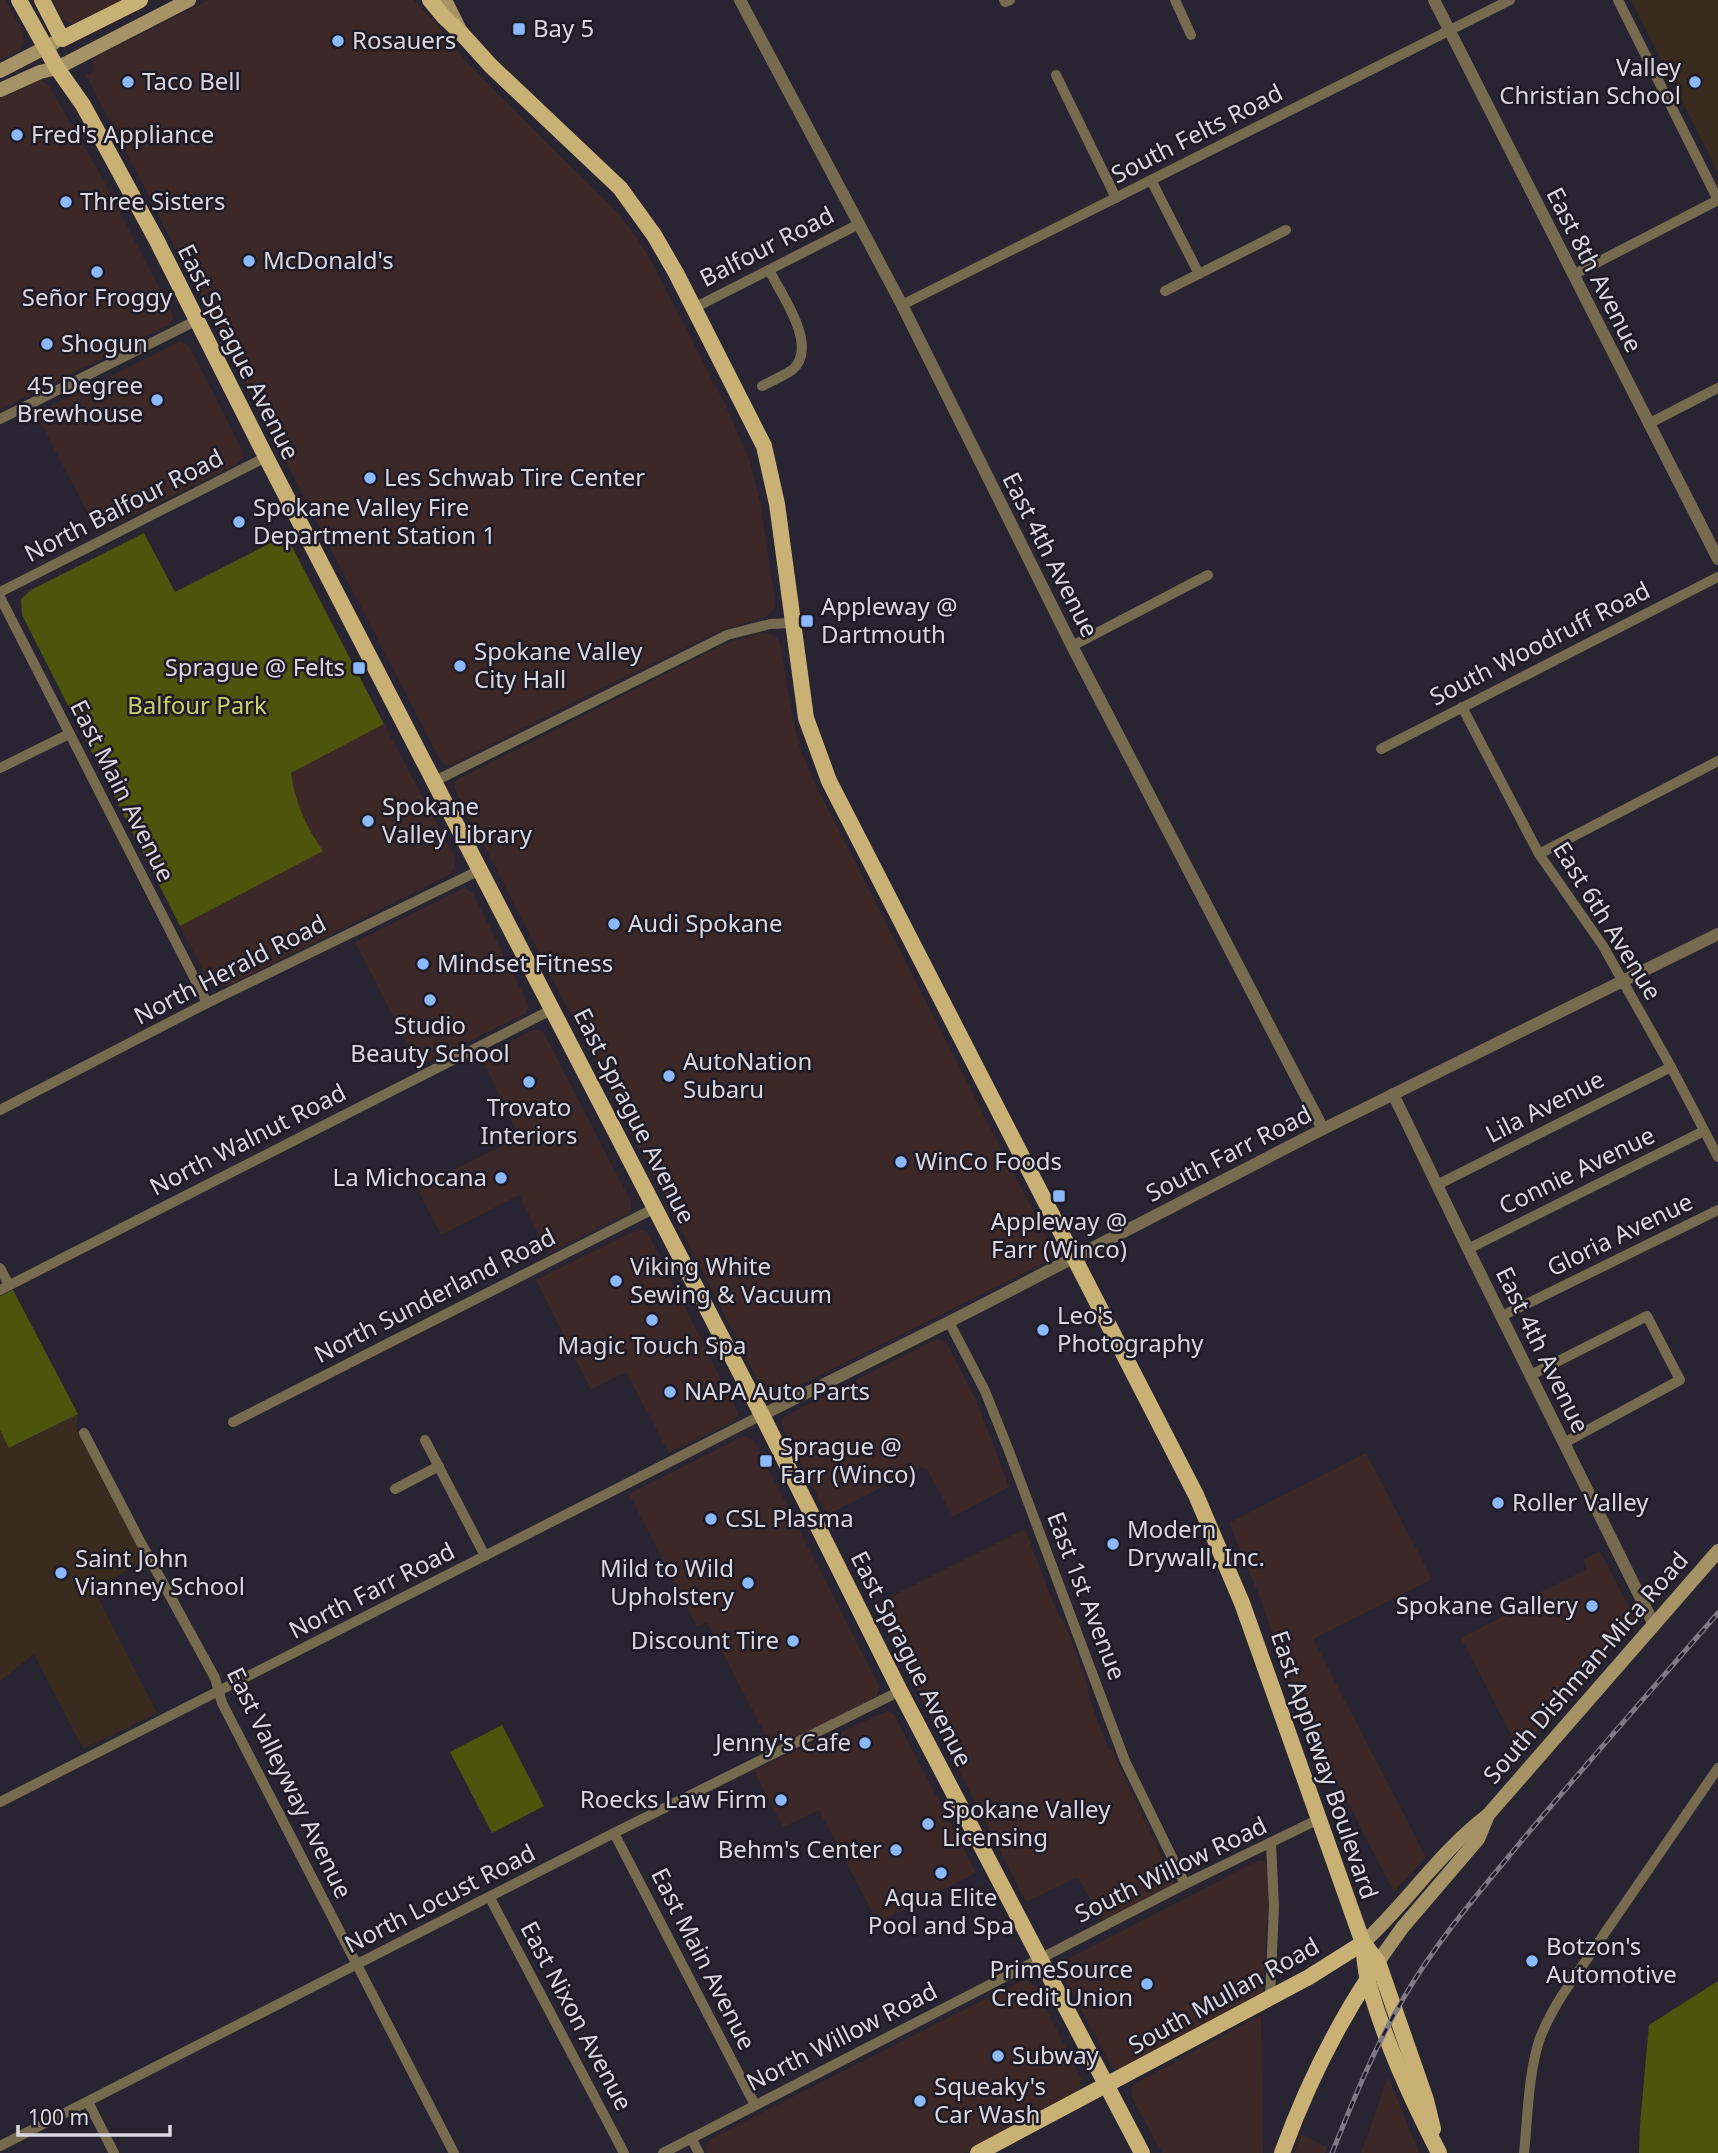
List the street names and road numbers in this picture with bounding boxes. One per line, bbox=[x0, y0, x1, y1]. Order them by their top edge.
street label: South Felts Road bbox=[1105, 75, 1288, 190]
street label: East 8th Avenue bbox=[1540, 181, 1651, 357]
street label: Balfour Road bbox=[693, 198, 839, 294]
street label: East Sprague Avenue bbox=[171, 238, 308, 465]
street label: North Balfour Road bbox=[18, 440, 228, 569]
street label: East 4th Avenue bbox=[996, 466, 1107, 642]
street label: South Woodruff Road bbox=[1424, 573, 1655, 713]
street label: East Main Avenue bbox=[63, 694, 183, 887]
street label: East 6th Avenue bbox=[1546, 835, 1670, 1006]
street label: North Herald Road bbox=[128, 906, 331, 1031]
street label: East Sprague Avenue bbox=[567, 1002, 704, 1229]
street label: Lila Avenue bbox=[1479, 1062, 1609, 1150]
street label: North Walnut Road bbox=[144, 1075, 351, 1202]
street label: South Farr Road bbox=[1140, 1097, 1317, 1209]
street label: Connie Avenue bbox=[1493, 1118, 1660, 1222]
street label: Gloria Avenue bbox=[1541, 1184, 1698, 1283]
street label: North Sunderland Road bbox=[308, 1219, 561, 1370]
street label: East 4th Avenue bbox=[1489, 1261, 1598, 1438]
street label: East 1st Avenue bbox=[1040, 1507, 1135, 1684]
street label: North Farr Road bbox=[283, 1534, 460, 1646]
street label: South Dishman-Mica Road bbox=[1475, 1544, 1695, 1790]
street label: East Sprague Avenue bbox=[844, 1545, 981, 1772]
street label: East Appleway Boulevard bbox=[1264, 1626, 1387, 1903]
street label: East Valleyway Avenue bbox=[220, 1661, 361, 1903]
street label: South Willow Road bbox=[1069, 1808, 1272, 1930]
street label: North Locust Road bbox=[338, 1835, 540, 1960]
street label: East Main Avenue bbox=[644, 1862, 764, 2055]
street label: East Nixon Avenue bbox=[514, 1915, 641, 2116]
street label: South Mullan Road bbox=[1122, 1929, 1325, 2061]
street label: North Willow Road bbox=[740, 1973, 942, 2098]

